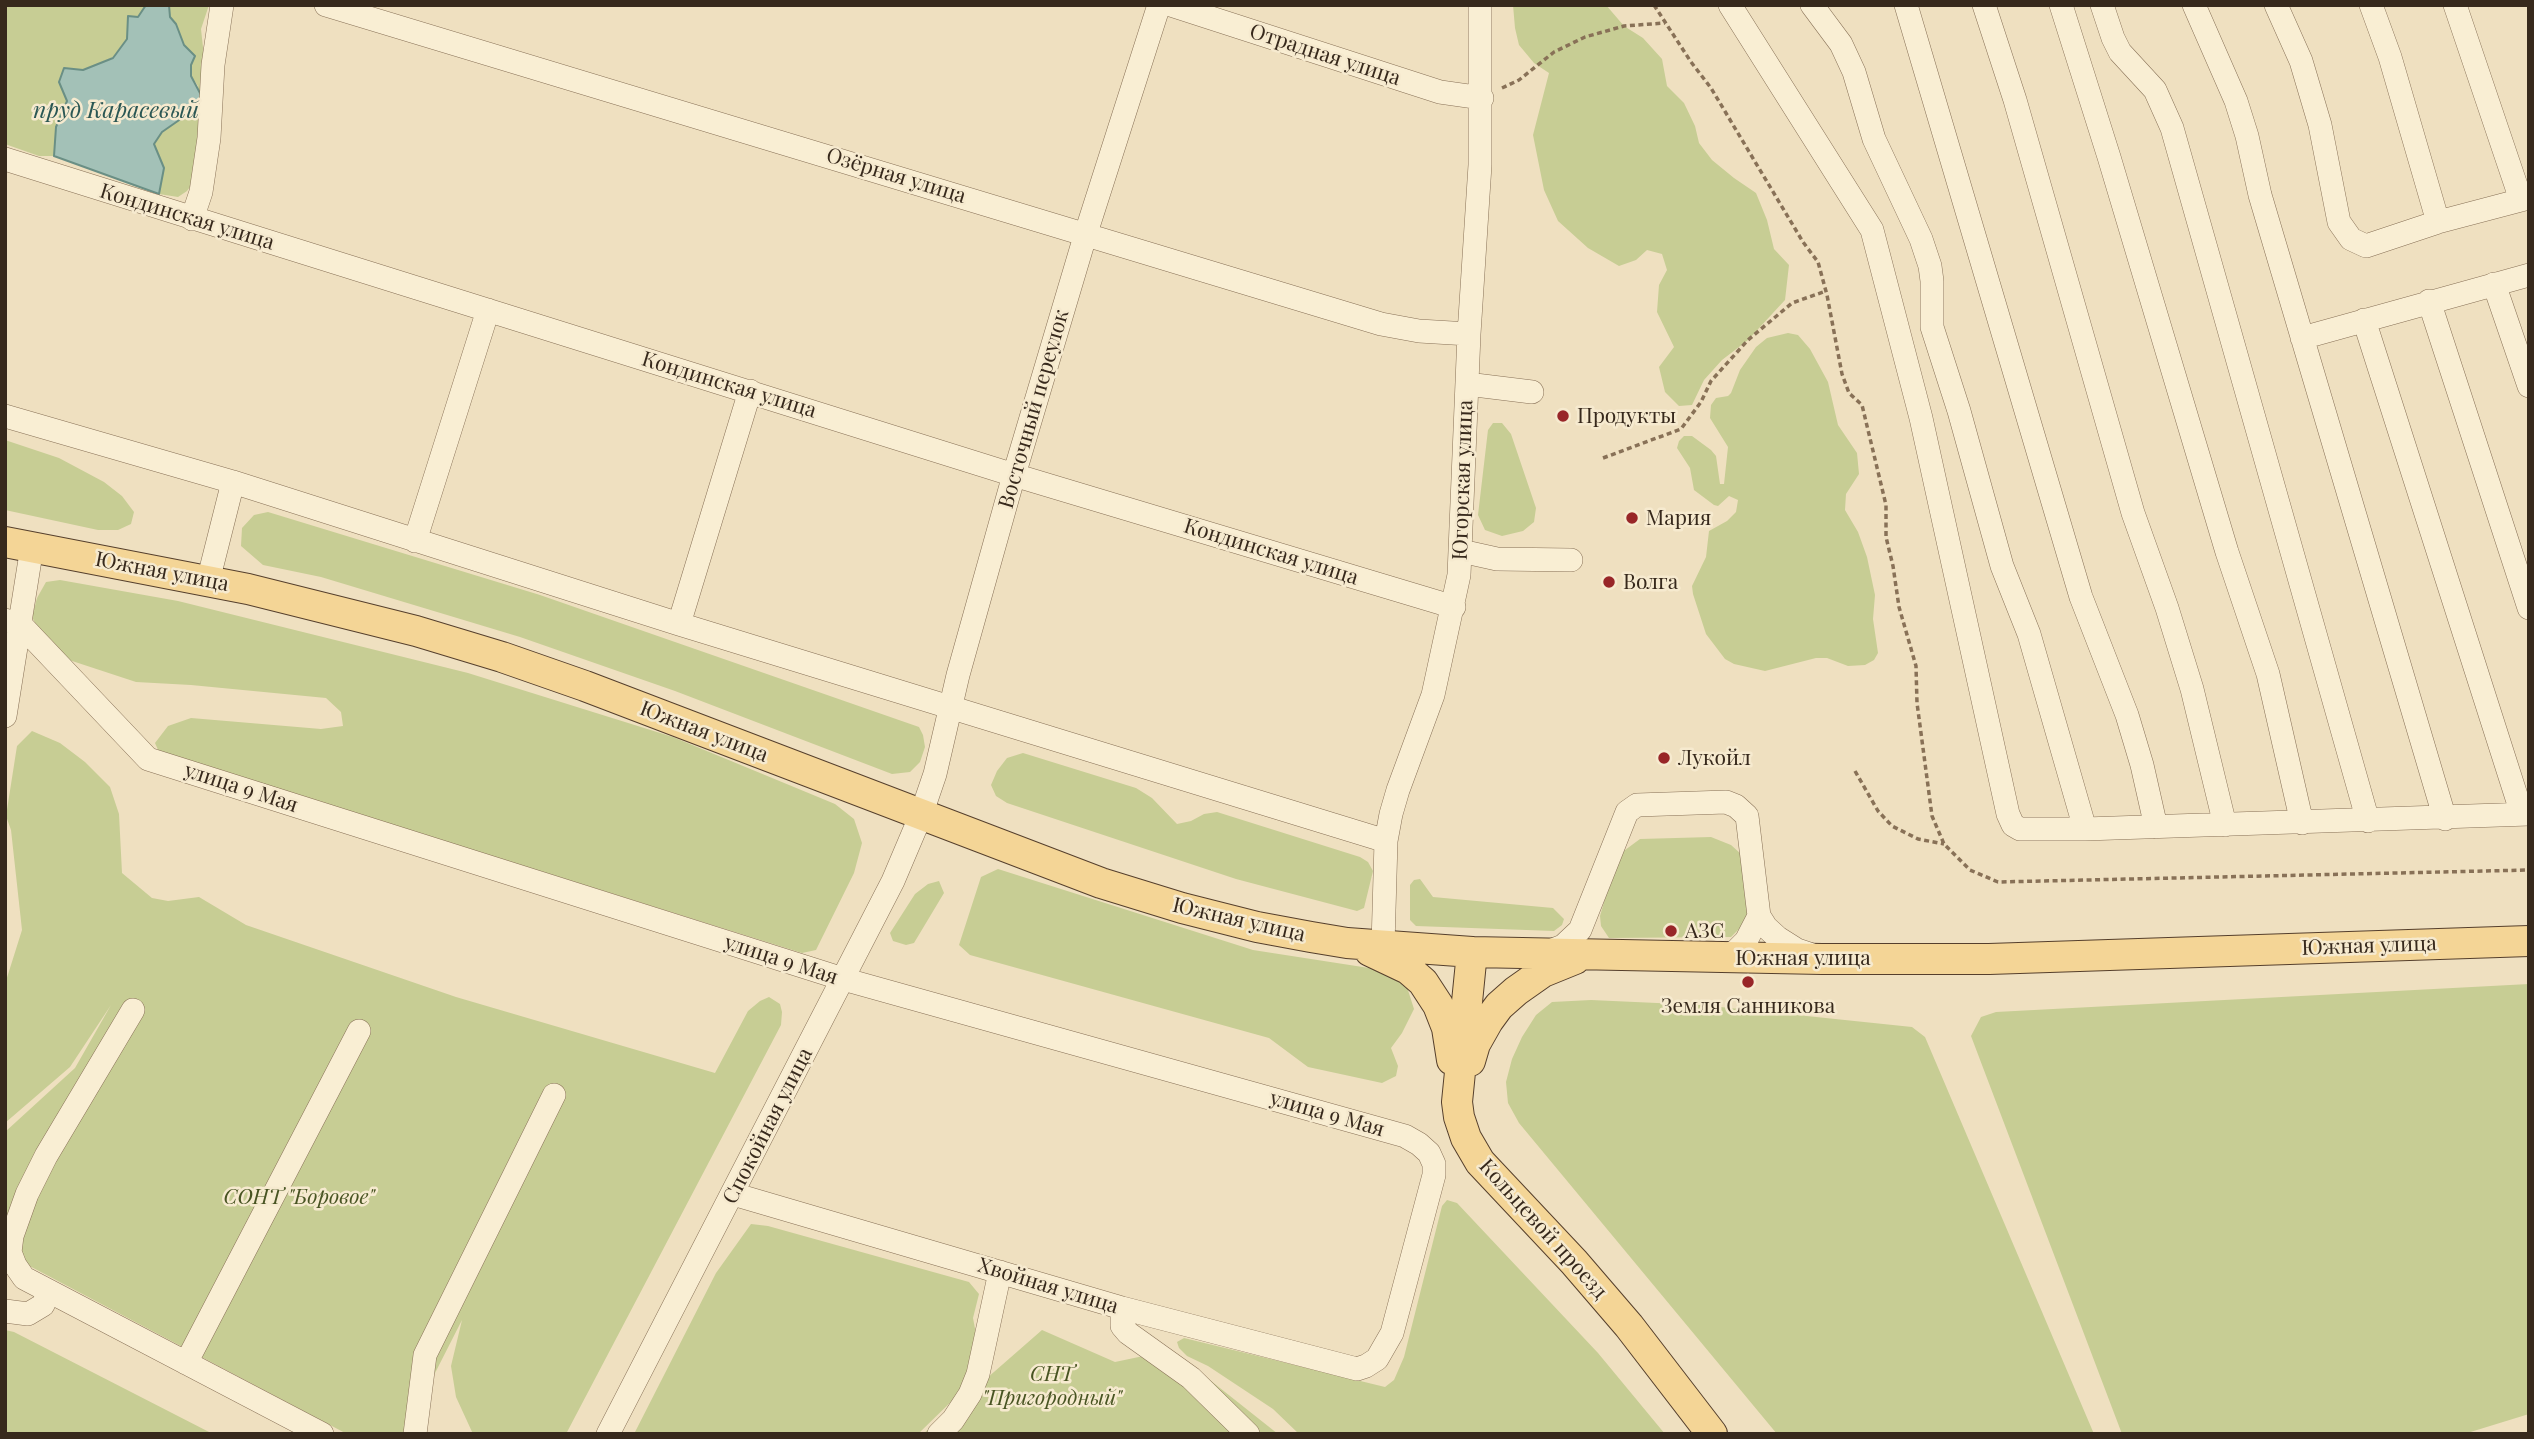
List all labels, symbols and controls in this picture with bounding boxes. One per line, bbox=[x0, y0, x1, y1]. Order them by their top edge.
street label: Отрадная улица bbox=[1246, 19, 1404, 91]
water label: пруд Карасевый bbox=[33, 97, 199, 125]
street label: Озёрная улица bbox=[823, 143, 969, 209]
street label: Кондинская улица bbox=[97, 178, 277, 256]
street label: Восточный переулок bbox=[994, 307, 1074, 511]
street label: Кондинская улица bbox=[639, 346, 819, 424]
street label: Югорская улица bbox=[1448, 399, 1478, 561]
place label: Продукты bbox=[1577, 403, 1676, 429]
marker: Продукты bbox=[1555, 408, 1571, 424]
place label: Мария bbox=[1646, 505, 1711, 531]
marker: Мария bbox=[1624, 510, 1640, 526]
street label: Кондинская улица bbox=[1181, 513, 1361, 591]
street label: Южная улица bbox=[93, 547, 231, 597]
place label: Волга bbox=[1623, 569, 1678, 595]
marker: Волга bbox=[1601, 574, 1617, 590]
street label: Южная улица bbox=[636, 696, 772, 768]
place label: Лукойл bbox=[1678, 745, 1751, 771]
marker: Лукойл bbox=[1656, 750, 1672, 766]
street label: улица 9 Мая bbox=[181, 758, 301, 818]
street label: Южная улица bbox=[1170, 893, 1308, 947]
place label: АЗС bbox=[1685, 918, 1724, 944]
marker: АЗС bbox=[1663, 923, 1679, 939]
street label: улица 9 Мая bbox=[721, 930, 841, 990]
street label: Южная улица bbox=[2301, 931, 2437, 961]
street label: Южная улица bbox=[1735, 945, 1871, 971]
marker: Земля Санникова bbox=[1740, 974, 1756, 990]
place label: Земля Санникова bbox=[1661, 993, 1835, 1019]
street label: Спокойная улица bbox=[718, 1044, 818, 1208]
street label: улица 9 Мая bbox=[1267, 1086, 1387, 1142]
street label: Кольцевой проезд bbox=[1474, 1154, 1612, 1304]
park label: СОНТ "Боровое" bbox=[223, 1184, 375, 1210]
street label: Хвойная улица bbox=[975, 1253, 1121, 1319]
park label: СНТ "Пригородный" bbox=[982, 1361, 1122, 1411]

